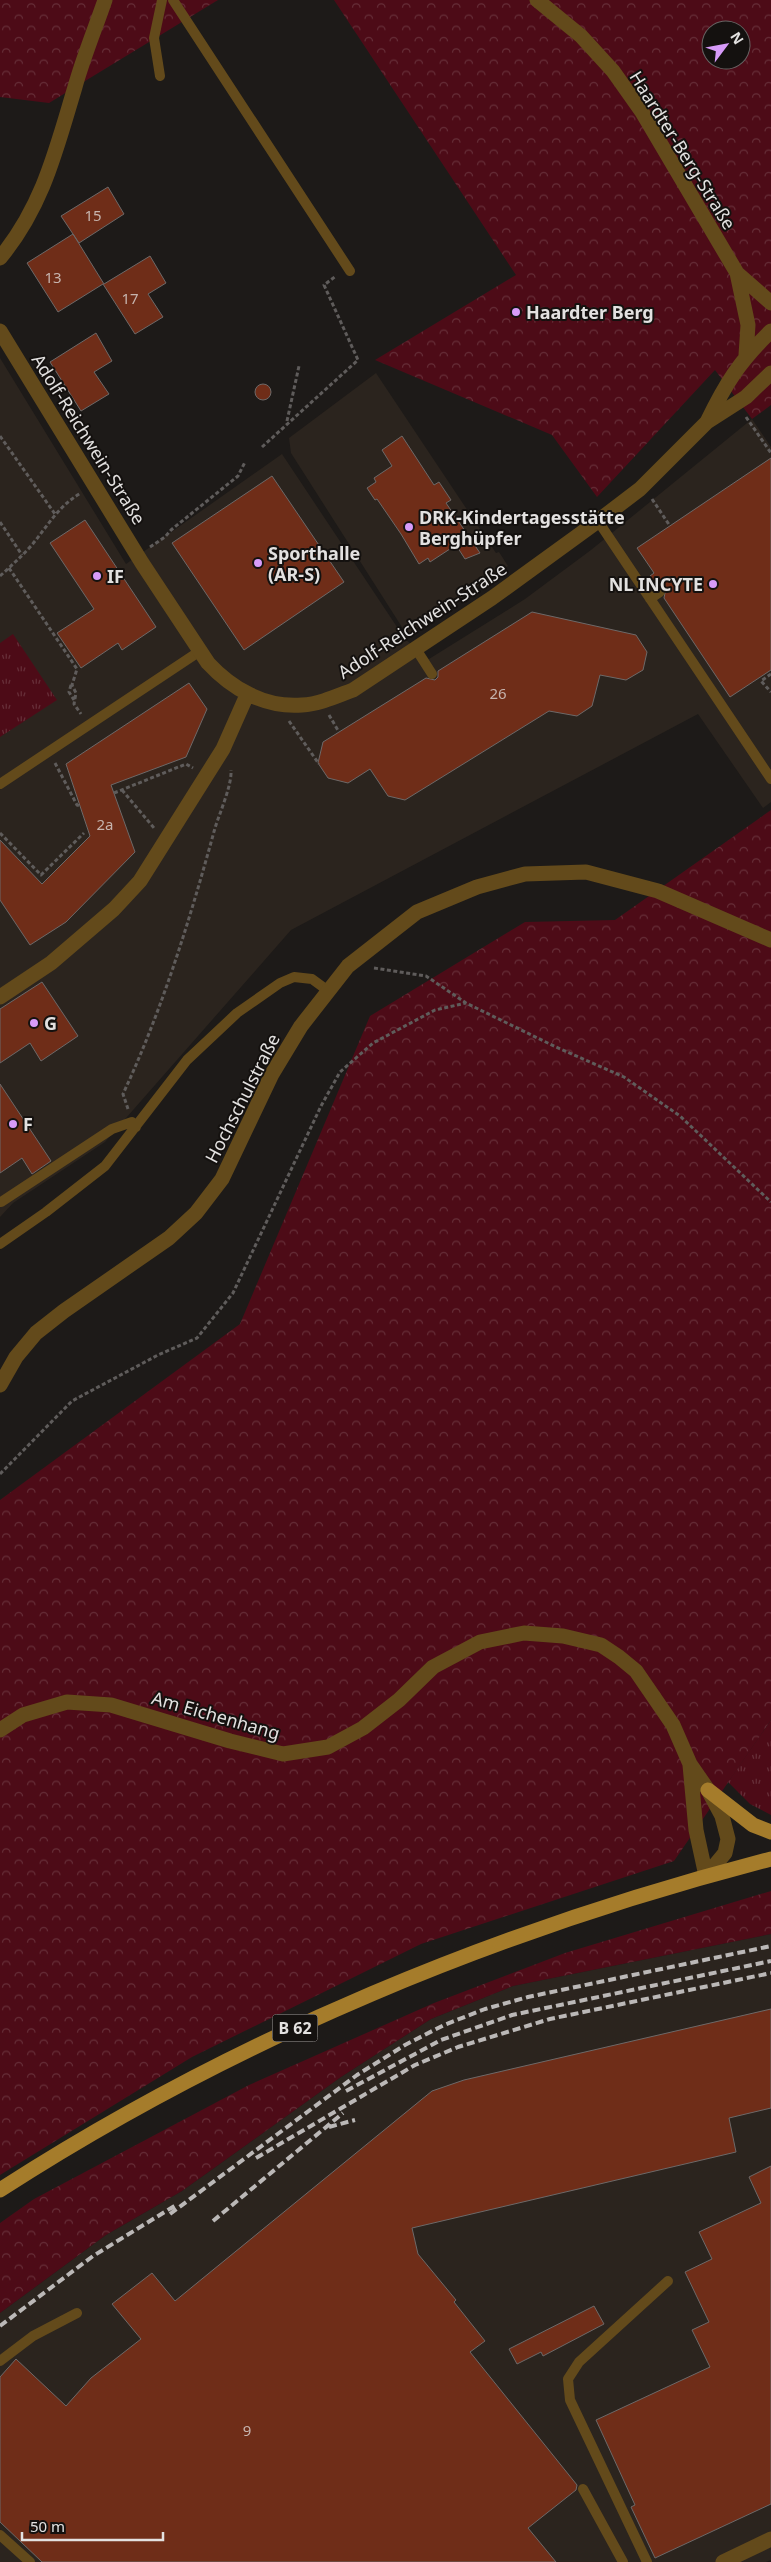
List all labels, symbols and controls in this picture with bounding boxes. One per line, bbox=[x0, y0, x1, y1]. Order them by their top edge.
north arrow bbox=[701, 20, 751, 70]
text: N bbox=[726, 28, 749, 48]
street label: Haardter-Berg-Straße bbox=[624, 66, 742, 234]
house number: 15 bbox=[84, 205, 102, 225]
house number: 13 bbox=[44, 267, 62, 287]
house number: 17 bbox=[121, 288, 139, 308]
place label: Haardter Berg bbox=[526, 300, 654, 324]
marker: Haardter Berg bbox=[510, 306, 522, 318]
street label: Adolf-Reichwein-Straße bbox=[27, 349, 151, 529]
place label: DRK-Kindertagesstätte Berghüpfer bbox=[419, 505, 625, 550]
marker: DRK-Kindertagesstätte Berghüpfer bbox=[403, 521, 415, 533]
place label: Sporthalle (AR-S) bbox=[268, 541, 360, 586]
street label: Adolf-Reichwein-Straße bbox=[333, 556, 511, 684]
marker: Sporthalle (AR-S) bbox=[252, 557, 264, 569]
place label: IF bbox=[107, 564, 124, 588]
marker: IF bbox=[91, 570, 103, 582]
place label: NL INCYTE bbox=[609, 572, 703, 596]
marker: NL INCYTE bbox=[707, 578, 719, 590]
house number: 26 bbox=[489, 683, 507, 703]
house number: 2a bbox=[97, 814, 114, 834]
place label: G bbox=[44, 1011, 57, 1035]
marker: G bbox=[28, 1017, 40, 1029]
street label: Hochschulstraße bbox=[199, 1029, 285, 1167]
place label: F bbox=[23, 1112, 33, 1136]
marker: F bbox=[7, 1118, 19, 1130]
street label: Am Eichenhang bbox=[149, 1685, 283, 1745]
road number: B 62 bbox=[272, 2015, 318, 2042]
house number: 9 bbox=[243, 2420, 251, 2440]
scale bar bbox=[22, 2510, 164, 2542]
text: 50 m bbox=[30, 2516, 65, 2536]

